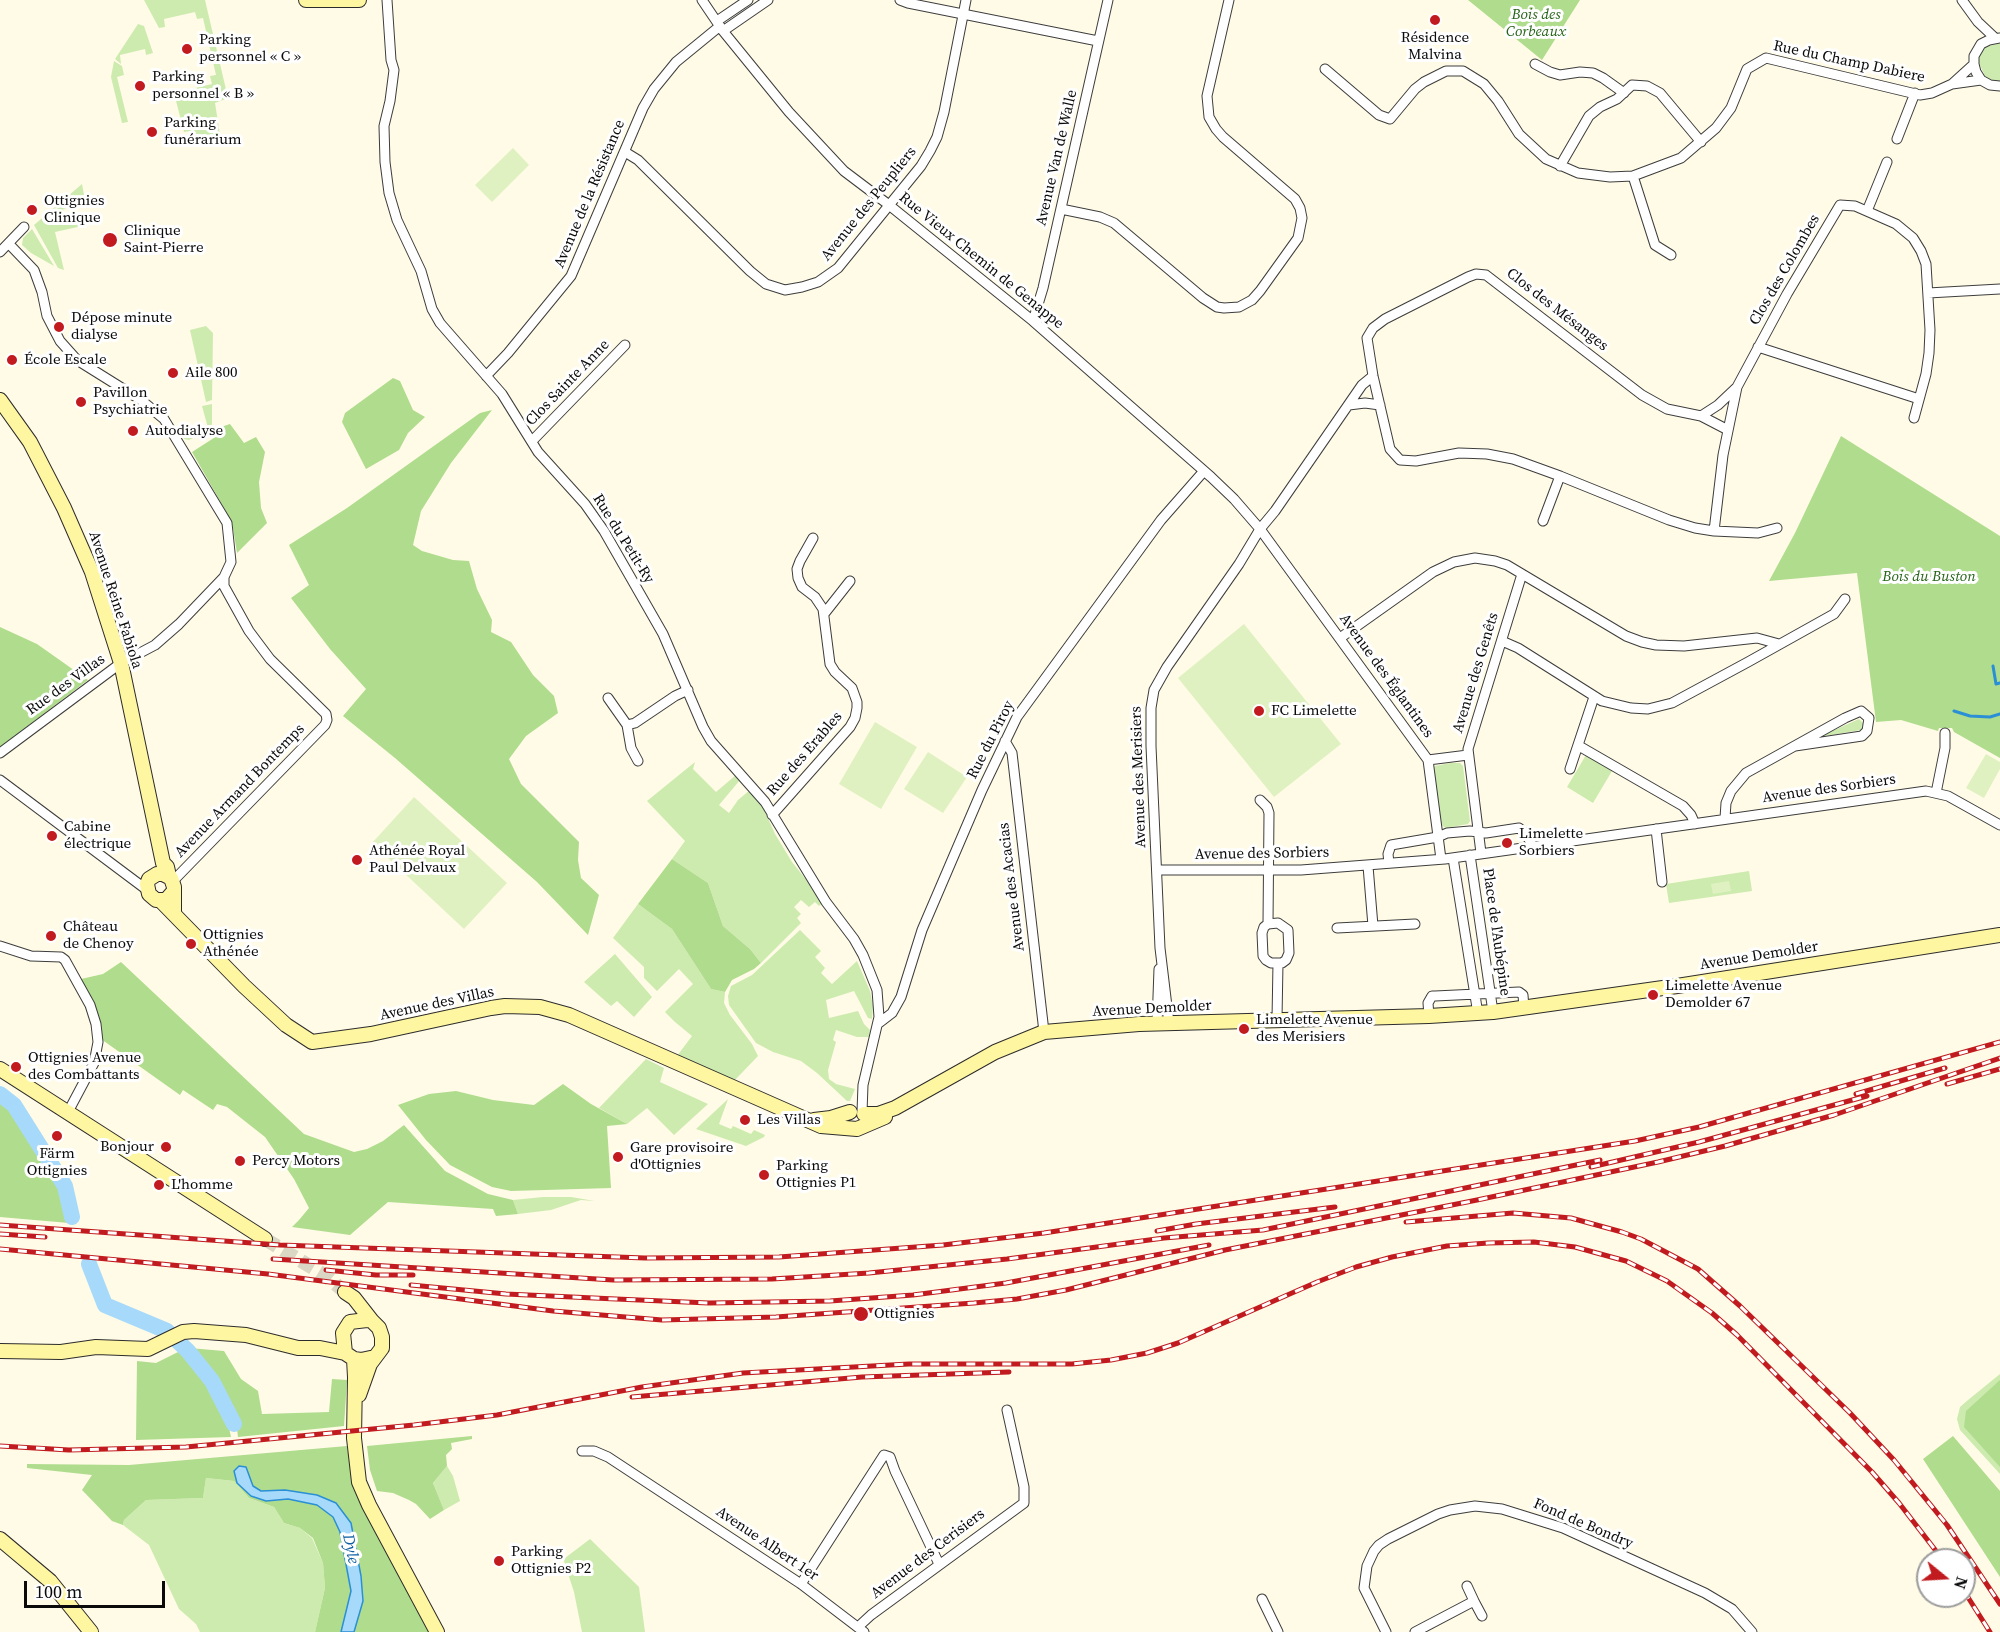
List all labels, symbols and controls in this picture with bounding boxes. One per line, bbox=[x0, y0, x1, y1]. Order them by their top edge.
park label: Bois des Corbeaux bbox=[1506, 6, 1566, 41]
marker: Résidence Malvina bbox=[1428, 13, 1442, 27]
place label: Résidence Malvina bbox=[1401, 29, 1469, 64]
place label: Parking personnel « C » bbox=[199, 31, 301, 66]
street label: Rue du Champ Dabiere bbox=[1772, 37, 1926, 87]
marker: Parking personnel « C » bbox=[180, 42, 194, 56]
place label: Parking personnel « B » bbox=[152, 68, 254, 103]
marker: Parking personnel « B » bbox=[133, 79, 147, 93]
street label: Avenue Van de Walle bbox=[1033, 88, 1081, 228]
place label: Parking funérarium bbox=[164, 114, 241, 149]
street label: Avenue de la Résistance bbox=[551, 117, 629, 271]
marker: Parking funérarium bbox=[145, 125, 159, 139]
street label: Avenue des Peupliers bbox=[817, 143, 921, 265]
street label: Rue Vieux Chemin de Genappe bbox=[895, 189, 1067, 333]
place label: Ottignies Clinique bbox=[44, 192, 104, 227]
marker: Ottignies Clinique bbox=[25, 203, 39, 217]
street label: Clos des Colombes bbox=[1746, 211, 1824, 329]
place label: Clinique Saint-Pierre bbox=[124, 222, 204, 257]
marker: Clinique Saint-Pierre bbox=[101, 231, 119, 249]
street label: Clos des Mésanges bbox=[1503, 265, 1611, 355]
place label: Dépose minute dialyse bbox=[71, 309, 172, 344]
marker: Dépose minute dialyse bbox=[52, 320, 66, 334]
street label: Clos Sainte Anne bbox=[522, 336, 614, 430]
place label: École Escale bbox=[24, 351, 107, 369]
marker: École Escale bbox=[5, 353, 19, 367]
place label: Aile 800 bbox=[185, 364, 238, 382]
marker: Aile 800 bbox=[166, 366, 180, 380]
place label: Pavillon Psychiatrie bbox=[93, 384, 167, 419]
marker: Pavillon Psychiatrie bbox=[74, 395, 88, 409]
place label: Autodialyse bbox=[145, 422, 223, 440]
marker: Autodialyse bbox=[126, 424, 140, 438]
street label: Rue du Petit-Ry bbox=[588, 491, 658, 587]
street label: Avenue Reine Fabiola bbox=[84, 529, 146, 671]
park label: Bois du Buston bbox=[1882, 568, 1976, 586]
street label: Avenue des Églantines bbox=[1335, 610, 1437, 742]
street label: Avenue des Genêts bbox=[1449, 611, 1503, 735]
street label: Rue des Villas bbox=[23, 651, 109, 719]
street label: Rue du Piroy bbox=[964, 698, 1018, 782]
place label: FC Limelette bbox=[1271, 702, 1357, 720]
marker: FC Limelette bbox=[1252, 704, 1266, 718]
street label: Avenue des Merisiers bbox=[1128, 706, 1150, 848]
street label: Rue des Erables bbox=[764, 708, 846, 800]
street label: Avenue Armand Bontemps bbox=[171, 720, 309, 862]
street label: Avenue des Sorbiers bbox=[1761, 771, 1897, 807]
place label: Cabine électrique bbox=[64, 818, 131, 853]
street label: Avenue des Acacias bbox=[995, 822, 1029, 952]
place label: Limelette Sorbiers bbox=[1519, 825, 1583, 860]
marker: Cabine électrique bbox=[45, 829, 59, 843]
marker: Limelette Sorbiers bbox=[1500, 836, 1514, 850]
place label: Athénée Royal Paul Delvaux bbox=[369, 842, 465, 877]
street label: Avenue des Sorbiers bbox=[1195, 844, 1329, 864]
marker: Athénée Royal Paul Delvaux bbox=[350, 853, 364, 867]
street label: Place de l'Aubépine bbox=[1478, 867, 1514, 997]
place label: Château de Chenoy bbox=[63, 918, 134, 953]
place label: Ottignies Athénée bbox=[203, 926, 263, 961]
marker: Château de Chenoy bbox=[44, 929, 58, 943]
marker: Ottignies Athénée bbox=[184, 937, 198, 951]
street label: Avenue Demolder bbox=[1699, 938, 1819, 974]
place label: Limelette Avenue Demolder 67 bbox=[1665, 977, 1782, 1012]
street label: Avenue des Villas bbox=[378, 983, 496, 1025]
marker: Limelette Avenue Demolder 67 bbox=[1646, 988, 1660, 1002]
street label: Avenue Demolder bbox=[1092, 997, 1212, 1021]
place label: Limelette Avenue des Merisiers bbox=[1256, 1011, 1373, 1046]
marker: Limelette Avenue des Merisiers bbox=[1237, 1022, 1251, 1036]
place label: Ottignies Avenue des Combattants bbox=[28, 1049, 141, 1084]
marker: Ottignies Avenue des Combattants bbox=[9, 1060, 23, 1074]
place label: Les Villas bbox=[757, 1111, 821, 1129]
marker: Les Villas bbox=[738, 1113, 752, 1127]
marker: Färm Ottignies bbox=[50, 1129, 64, 1143]
place label: Bonjour bbox=[100, 1138, 154, 1156]
place label: Gare provisoire d'Ottignies bbox=[630, 1139, 733, 1174]
marker: Bonjour bbox=[159, 1140, 173, 1154]
place label: Färm Ottignies bbox=[27, 1145, 87, 1180]
marker: Gare provisoire d'Ottignies bbox=[611, 1150, 625, 1164]
place label: Percy Motors bbox=[252, 1152, 340, 1170]
marker: Percy Motors bbox=[233, 1154, 247, 1168]
place label: Parking Ottignies P1 bbox=[776, 1157, 856, 1192]
marker: Parking Ottignies P1 bbox=[757, 1168, 771, 1182]
place label: L'homme bbox=[171, 1176, 233, 1194]
marker: L'homme bbox=[152, 1178, 166, 1192]
marker: Ottignies bbox=[852, 1305, 870, 1323]
place label: Ottignies bbox=[874, 1305, 934, 1323]
street label: Fond de Bondry bbox=[1530, 1495, 1636, 1553]
street label: Avenue Albert 1er bbox=[712, 1503, 822, 1585]
street label: Avenue des Cerisiers bbox=[867, 1505, 989, 1603]
water label: Dyle bbox=[338, 1532, 362, 1566]
place label: Parking Ottignies P2 bbox=[511, 1543, 591, 1578]
north arrow bbox=[1916, 1548, 1976, 1608]
marker: Parking Ottignies P2 bbox=[492, 1554, 506, 1568]
scale bar bbox=[27, 1569, 168, 1607]
text: N bbox=[1949, 1574, 1973, 1592]
text: 100 m bbox=[35, 1579, 82, 1604]

